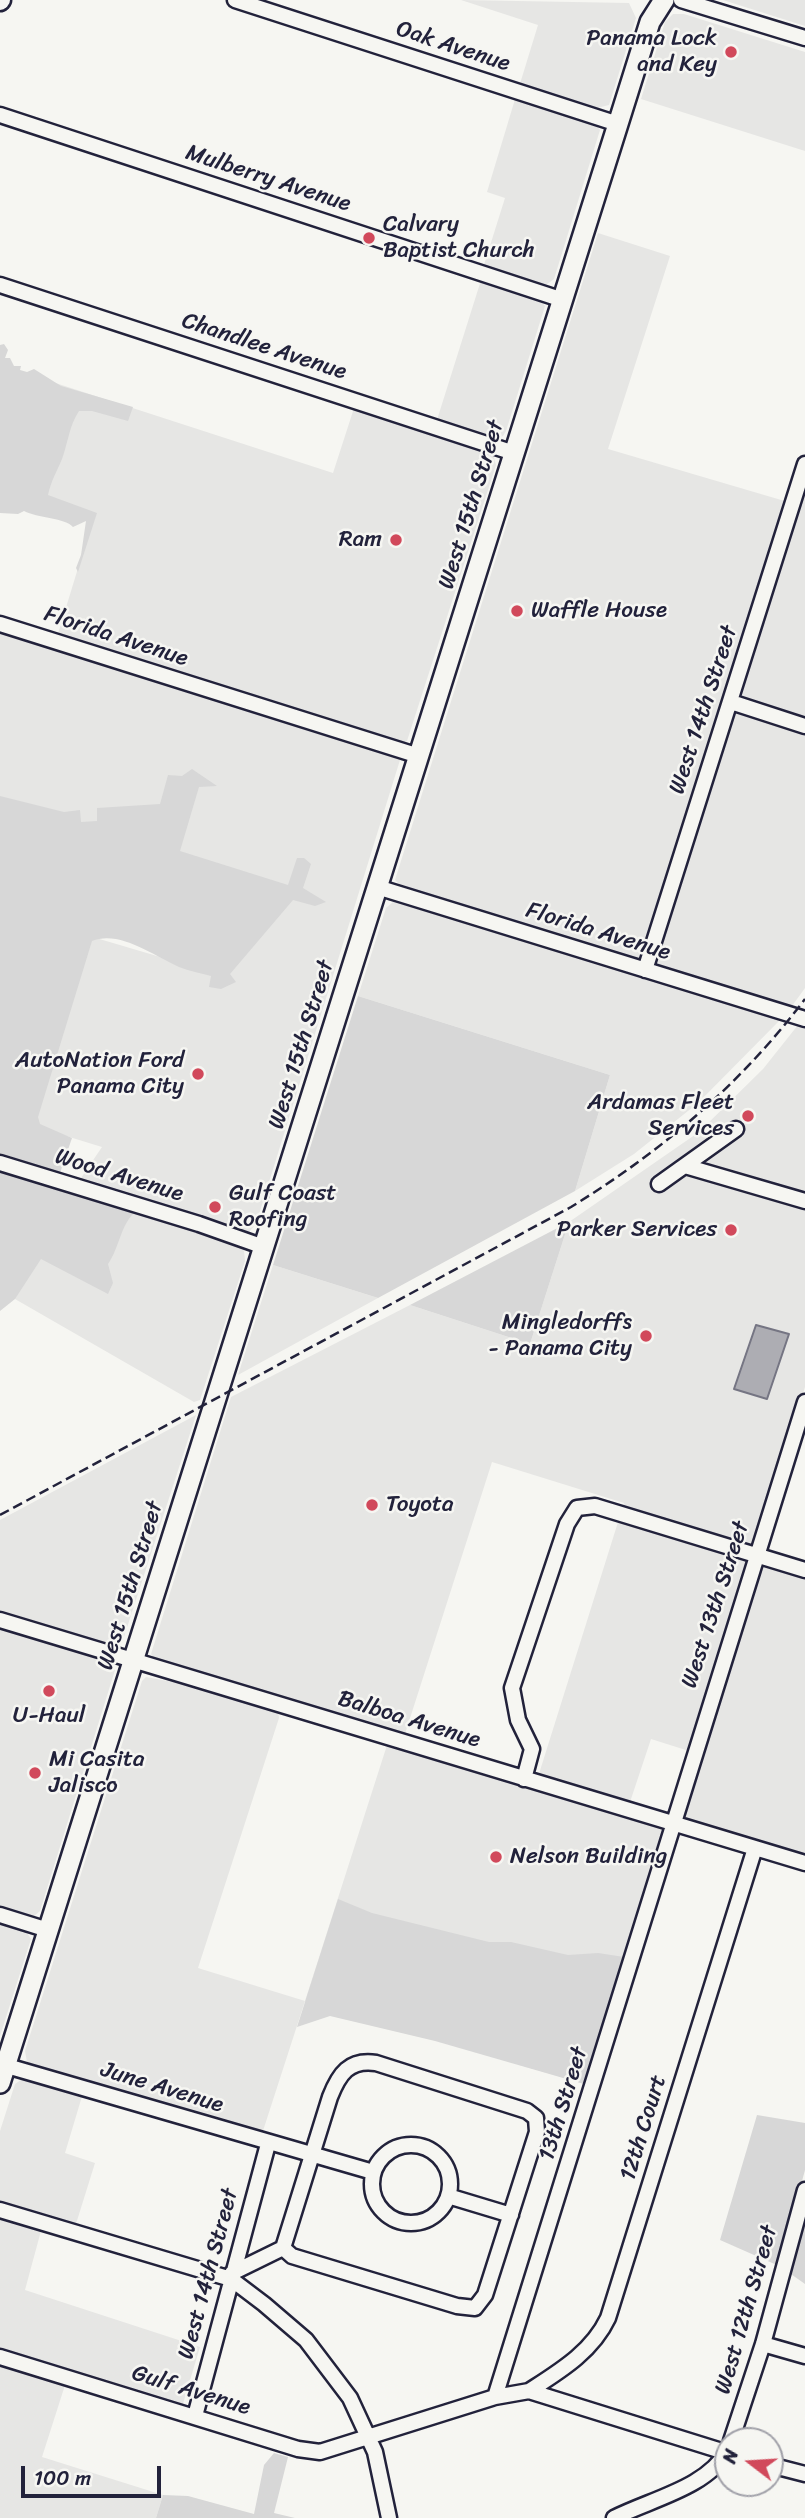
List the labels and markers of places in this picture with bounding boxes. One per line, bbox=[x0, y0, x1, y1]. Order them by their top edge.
place label: Panama Lock and Key bbox=[586, 25, 717, 79]
marker: Panama Lock and Key bbox=[723, 44, 739, 60]
place label: Calvary Baptist Church bbox=[383, 211, 535, 265]
marker: Calvary Baptist Church bbox=[361, 230, 377, 246]
place label: Ram bbox=[339, 526, 382, 554]
marker: Ram bbox=[388, 532, 404, 548]
place label: Waffle House bbox=[531, 597, 667, 625]
marker: Waffle House bbox=[509, 603, 525, 619]
place label: AutoNation Ford Panama City bbox=[15, 1047, 184, 1101]
marker: AutoNation Ford Panama City bbox=[190, 1066, 206, 1082]
place label: Ardamas Fleet Services bbox=[587, 1089, 734, 1143]
marker: Ardamas Fleet Services bbox=[740, 1108, 756, 1124]
place label: Gulf Coast Roofing bbox=[229, 1180, 336, 1234]
marker: Gulf Coast Roofing bbox=[207, 1199, 223, 1215]
place label: Parker Services bbox=[557, 1216, 717, 1244]
marker: Parker Services bbox=[723, 1222, 739, 1238]
place label: Mingledorffs - Panama City bbox=[488, 1309, 632, 1363]
marker: Mingledorffs - Panama City bbox=[638, 1328, 654, 1344]
place label: Toyota bbox=[386, 1491, 454, 1519]
marker: Toyota bbox=[364, 1497, 380, 1513]
marker: U-Haul bbox=[41, 1683, 57, 1699]
place label: U-Haul bbox=[13, 1702, 85, 1730]
place label: Mi Casita Jalisco bbox=[49, 1746, 145, 1800]
marker: Mi Casita Jalisco bbox=[27, 1765, 43, 1781]
place label: Nelson Building bbox=[510, 1843, 667, 1871]
marker: Nelson Building bbox=[488, 1849, 504, 1865]

